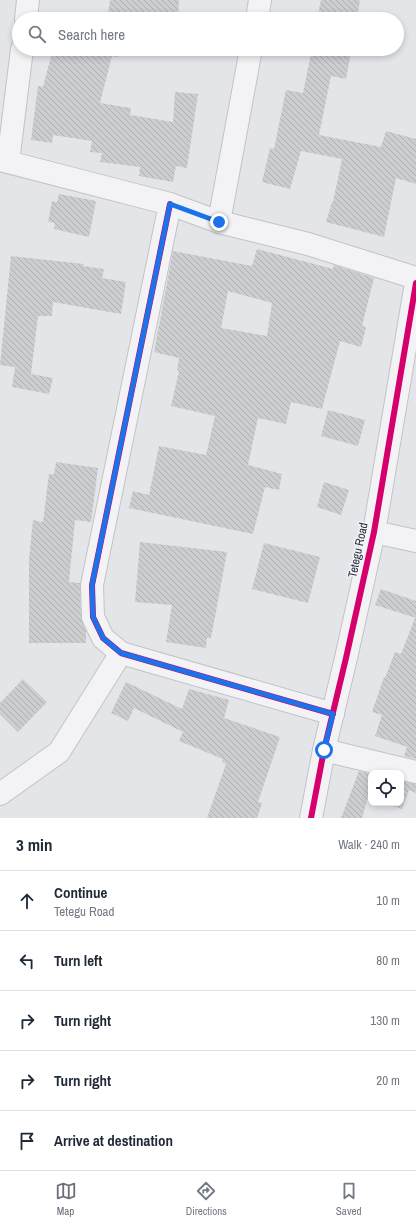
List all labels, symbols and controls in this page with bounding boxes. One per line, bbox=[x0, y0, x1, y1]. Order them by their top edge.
search box bbox=[12, 12, 404, 56]
icon: search bbox=[26, 23, 48, 45]
text: Search here bbox=[58, 24, 125, 45]
route end bbox=[210, 213, 228, 231]
street label: Tetegu Road bbox=[344, 521, 372, 579]
route start bbox=[315, 741, 333, 759]
map controls bbox=[368, 770, 404, 806]
button: locate bbox=[368, 770, 404, 806]
text: 3 min bbox=[16, 833, 52, 856]
text: Walk · 240 m bbox=[338, 836, 400, 853]
text: Continue bbox=[54, 882, 107, 903]
icon: ahead bbox=[16, 890, 38, 912]
text: 10 m bbox=[376, 892, 400, 909]
text: Tetegu Road bbox=[54, 903, 114, 920]
icon: left bbox=[16, 950, 38, 972]
text: Turn left bbox=[54, 950, 102, 971]
text: 80 m bbox=[376, 952, 400, 969]
icon: right bbox=[16, 1010, 38, 1032]
text: Turn right bbox=[54, 1010, 111, 1031]
text: 130 m bbox=[370, 1012, 400, 1029]
icon: right bbox=[16, 1070, 38, 1092]
text: Turn right bbox=[54, 1070, 111, 1091]
text: 20 m bbox=[376, 1072, 400, 1089]
icon: arrive bbox=[16, 1130, 38, 1152]
text: Arrive at destination bbox=[54, 1130, 173, 1151]
tab: Map bbox=[55, 1180, 77, 1218]
tab: Directions bbox=[186, 1180, 227, 1218]
tab: Saved bbox=[336, 1180, 361, 1218]

